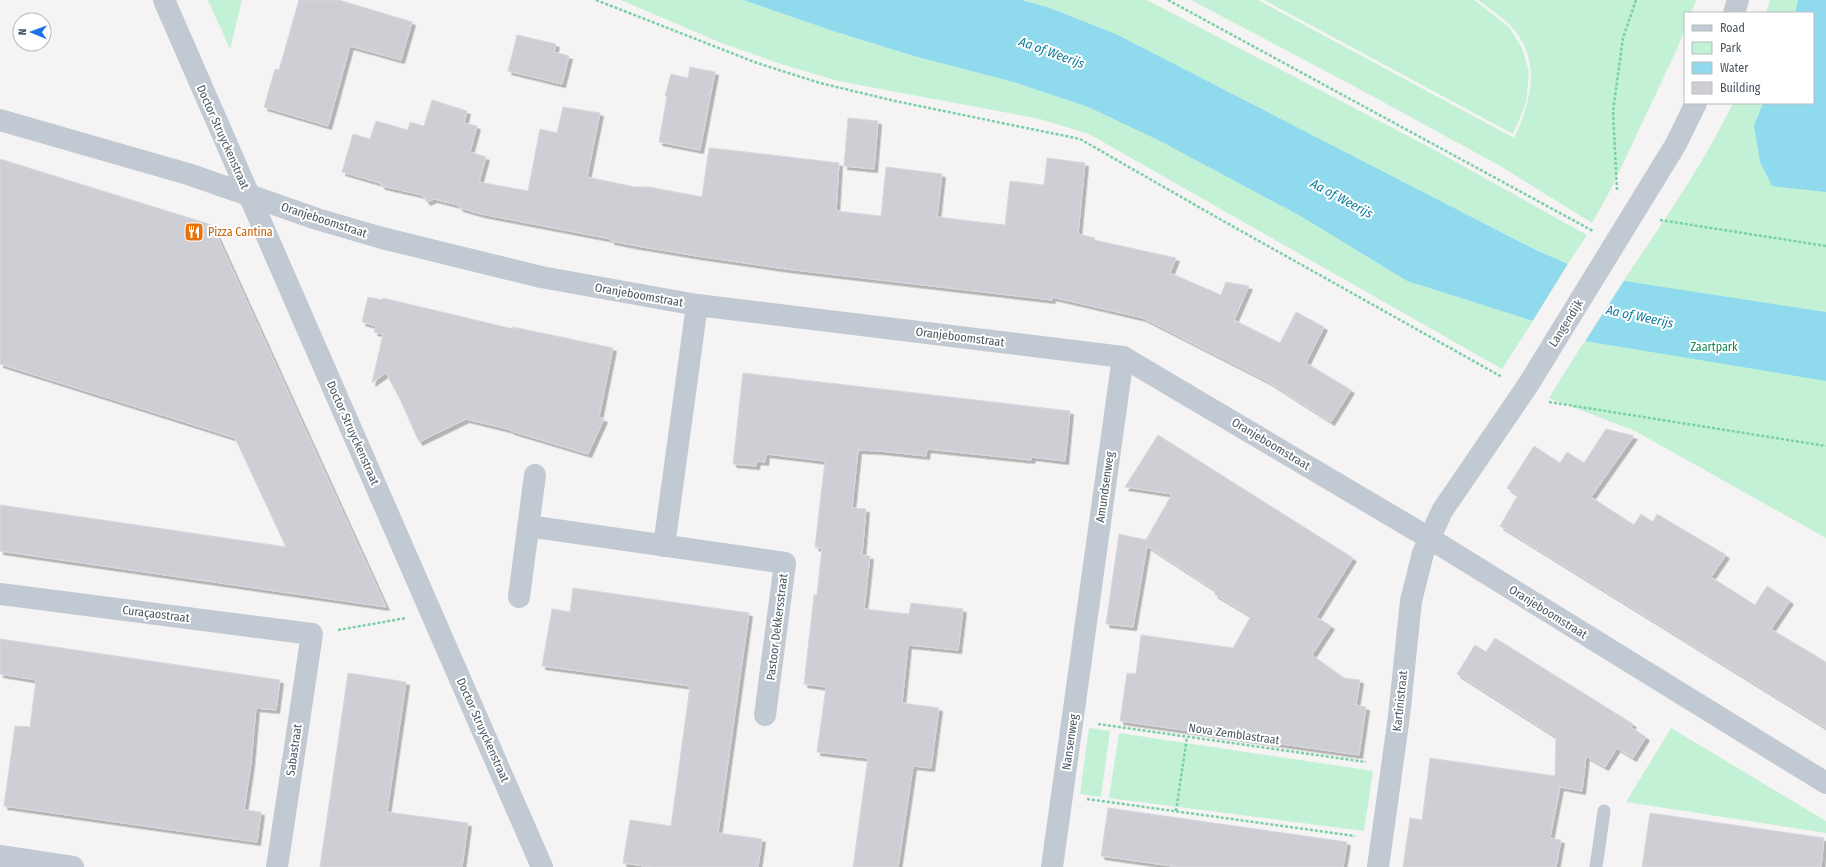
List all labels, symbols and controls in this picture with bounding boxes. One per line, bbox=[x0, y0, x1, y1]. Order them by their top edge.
north arrow bbox=[12, 12, 52, 52]
legend bbox=[1684, 12, 1814, 104]
text: Road bbox=[1720, 21, 1745, 35]
text: N bbox=[16, 28, 29, 35]
water label: Aa of Weerijs bbox=[1016, 33, 1087, 71]
text: Park bbox=[1720, 41, 1742, 55]
text: Water bbox=[1720, 61, 1749, 75]
text: Building bbox=[1720, 81, 1761, 95]
street label: Doctor Struyckenstraat bbox=[194, 83, 252, 191]
water label: Aa of Weerijs bbox=[1307, 175, 1376, 221]
street label: Oranjeboomstraat bbox=[279, 200, 369, 240]
restaurant icon: Pizza Cantina bbox=[183, 221, 205, 243]
place label: Pizza Cantina bbox=[208, 225, 273, 239]
street label: Oranjeboomstraat bbox=[594, 280, 684, 310]
street label: Langendijk bbox=[1546, 296, 1586, 349]
water label: Aa of Weerijs bbox=[1604, 302, 1675, 331]
street label: Oranjeboomstraat bbox=[915, 325, 1005, 349]
park label: Zaartpark bbox=[1690, 340, 1738, 354]
street label: Doctor Struyckenstraat bbox=[324, 379, 382, 487]
street label: Oranjeboomstraat bbox=[1229, 415, 1313, 473]
street label: Amundsenweg bbox=[1093, 450, 1117, 523]
street label: Pastoor Dekkersstraat bbox=[764, 573, 790, 681]
street label: Oranjeboomstraat bbox=[1506, 582, 1590, 642]
street label: Curaçaostraat bbox=[122, 603, 190, 625]
street label: Kartinistraat bbox=[1390, 670, 1410, 732]
street label: Doctor Struyckenstraat bbox=[454, 676, 512, 784]
street label: Nansenweg bbox=[1059, 713, 1081, 771]
street label: Nova Zemblastraat bbox=[1188, 721, 1280, 747]
street label: Sabastraat bbox=[283, 723, 305, 777]

